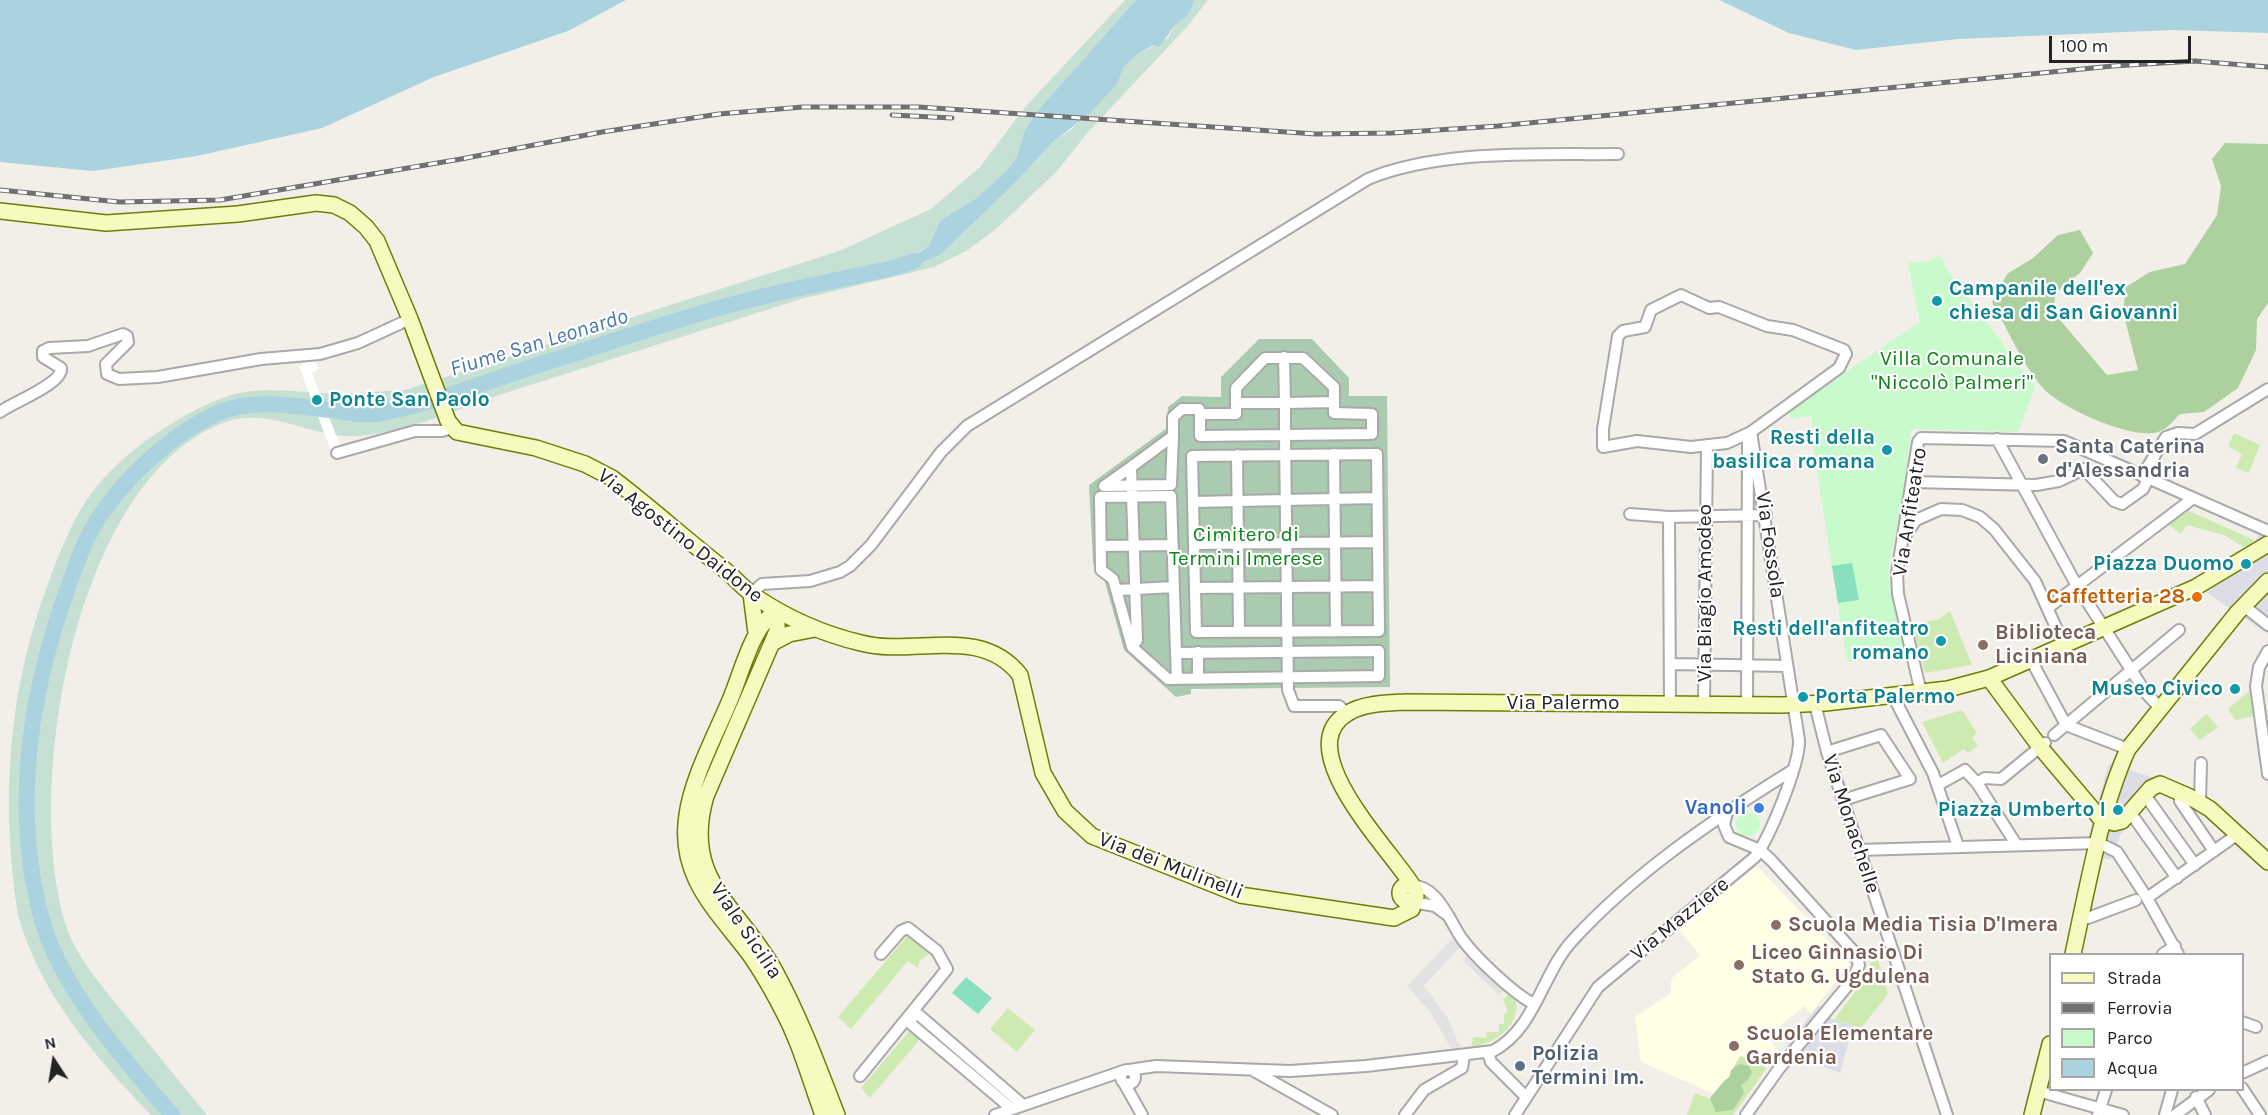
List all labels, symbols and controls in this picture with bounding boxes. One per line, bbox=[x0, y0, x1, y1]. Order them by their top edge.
scale bar bbox=[2052, 24, 2194, 62]
text: 100 m bbox=[2060, 35, 2108, 57]
place label: Campanile dell'ex chiesa di San Giovanni bbox=[1949, 276, 2178, 326]
marker: Campanile dell'ex chiesa di San Giovanni bbox=[1930, 294, 1944, 308]
water label: Fiume San Leonardo bbox=[447, 303, 631, 383]
park label: Villa Comunale "Niccolò Palmeri" bbox=[1871, 346, 2033, 396]
place label: Ponte San Paolo bbox=[329, 387, 490, 413]
marker: Ponte San Paolo bbox=[310, 393, 324, 407]
place label: Resti della basilica romana bbox=[1712, 425, 1875, 475]
place label: Santa Caterina d'Alessandria bbox=[2055, 434, 2205, 484]
marker: Resti della basilica romana bbox=[1880, 443, 1894, 457]
street label: Via Anfiteatro bbox=[1887, 446, 1933, 578]
marker: Santa Caterina d'Alessandria bbox=[2036, 452, 2050, 466]
street label: Via Agostino Daidone bbox=[592, 463, 768, 609]
street label: Via Fossola bbox=[1750, 490, 1790, 600]
street label: Via Biagio Amodeo bbox=[1692, 504, 1718, 682]
park label: Cimitero di Termini Imerese bbox=[1169, 522, 1323, 572]
place label: Piazza Duomo bbox=[2093, 551, 2234, 577]
marker: Piazza Duomo bbox=[2239, 557, 2253, 571]
place label: Caffetteria 28 bbox=[2046, 584, 2185, 610]
marker: Caffetteria 28 bbox=[2190, 590, 2204, 604]
place label: Resti dell'anfiteatro romano bbox=[1732, 616, 1929, 666]
place label: Biblioteca Liciniana bbox=[1995, 620, 2096, 670]
marker: Resti dell'anfiteatro romano bbox=[1934, 634, 1948, 648]
marker: Biblioteca Liciniana bbox=[1976, 638, 1990, 652]
place label: Museo Civico bbox=[2091, 676, 2223, 702]
marker: Museo Civico bbox=[2228, 682, 2242, 696]
place label: Porta Palermo bbox=[1815, 684, 1955, 710]
street label: Via Palermo bbox=[1506, 690, 1620, 716]
marker: Porta Palermo bbox=[1796, 690, 1810, 704]
street label: Via Monachelle bbox=[1817, 751, 1885, 897]
place label: Vanoli bbox=[1685, 795, 1747, 821]
place label: Piazza Umberto I bbox=[1938, 797, 2106, 823]
marker: Vanoli bbox=[1752, 801, 1766, 815]
marker: Piazza Umberto I bbox=[2111, 803, 2125, 817]
street label: Via dei Mulinelli bbox=[1095, 827, 1247, 905]
street label: Via Mazziere bbox=[1626, 872, 1734, 966]
street label: Viale Sicilia bbox=[705, 878, 787, 984]
place label: Scuola Media Tisia D'Imera bbox=[1788, 912, 2058, 938]
marker: Scuola Media Tisia D'Imera bbox=[1769, 918, 1783, 932]
place label: Liceo Ginnasio Di Stato G. Ugdulena bbox=[1751, 940, 1930, 990]
legend bbox=[2049, 953, 2244, 1091]
marker: Liceo Ginnasio Di Stato G. Ugdulena bbox=[1732, 958, 1746, 972]
text: Strada bbox=[2107, 967, 2162, 989]
text: Ferrovia bbox=[2107, 997, 2172, 1019]
place label: Scuola Elementare Gardenia bbox=[1746, 1021, 1933, 1071]
text: Parco bbox=[2107, 1027, 2153, 1049]
north arrow bbox=[24, 1031, 84, 1091]
text: N bbox=[43, 1032, 58, 1053]
marker: Scuola Elementare Gardenia bbox=[1727, 1039, 1741, 1053]
place label: Polizia Termini Im. bbox=[1532, 1041, 1644, 1091]
text: Acqua bbox=[2107, 1057, 2158, 1079]
marker: Polizia Termini Im. bbox=[1513, 1059, 1527, 1073]

